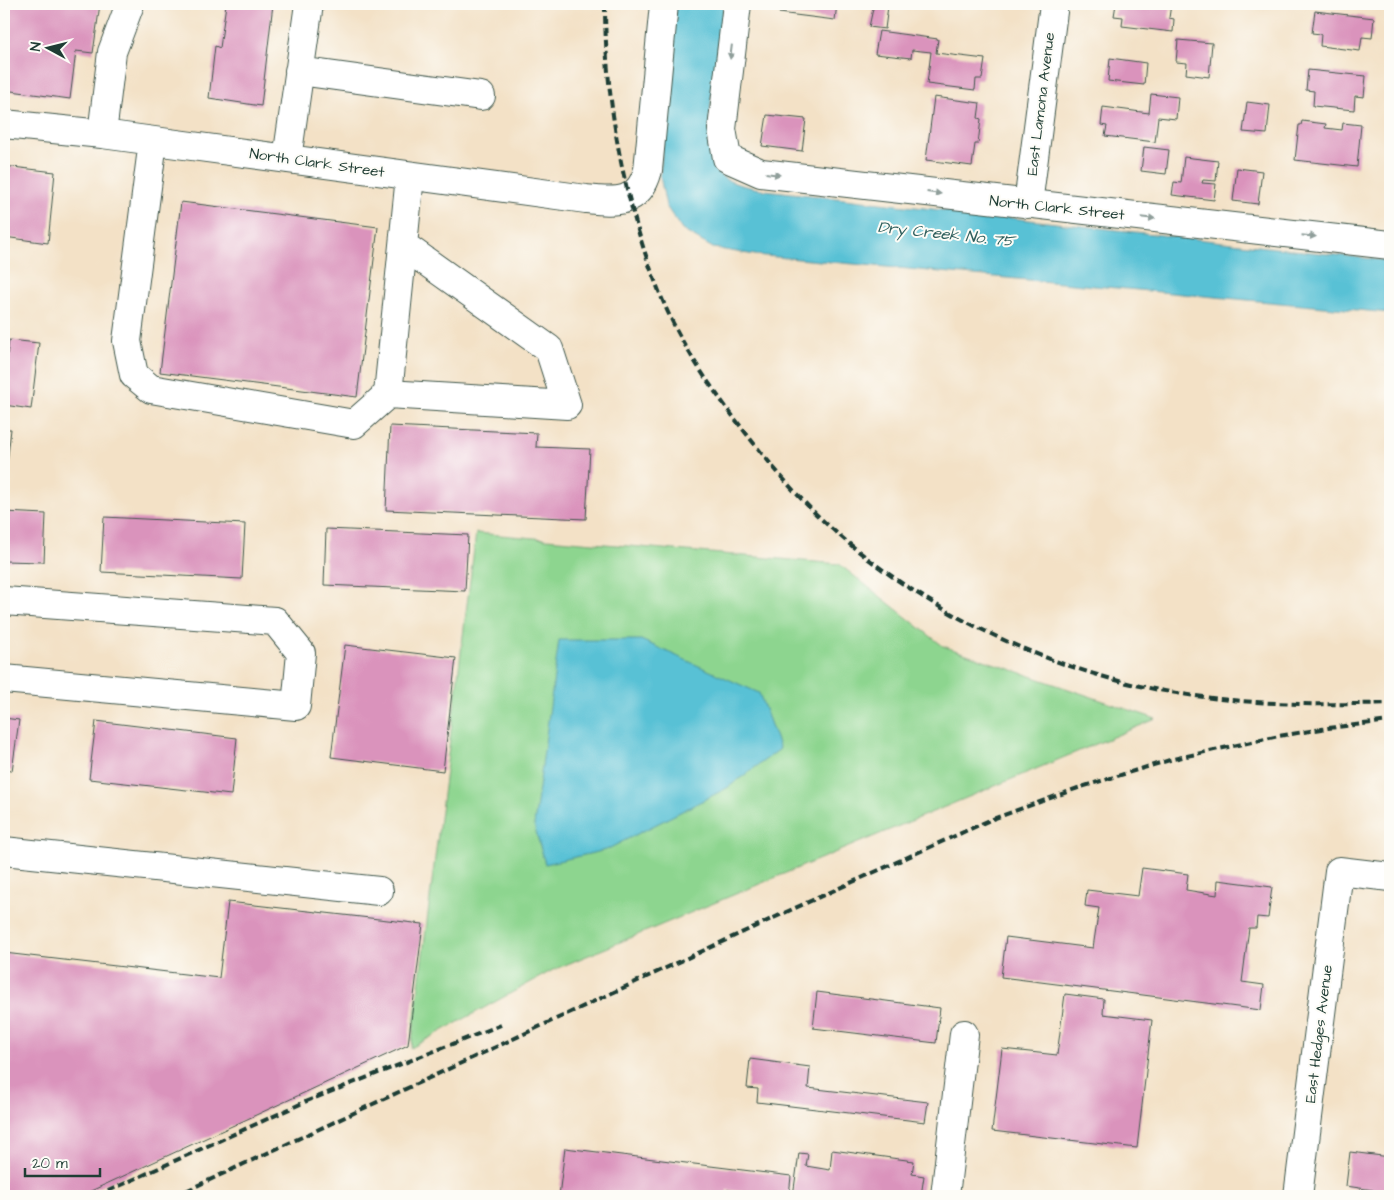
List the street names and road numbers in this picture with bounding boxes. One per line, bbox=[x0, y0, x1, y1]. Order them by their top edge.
street label: East Lamona Avenue bbox=[1022, 31, 1060, 177]
street label: North Clark Street bbox=[248, 143, 386, 183]
street label: North Clark Street bbox=[988, 190, 1126, 226]
street label: East Hedges Avenue bbox=[1300, 964, 1339, 1104]

